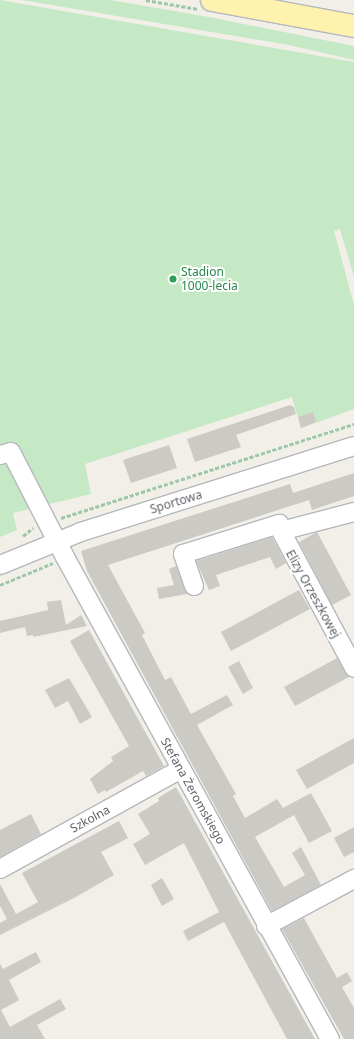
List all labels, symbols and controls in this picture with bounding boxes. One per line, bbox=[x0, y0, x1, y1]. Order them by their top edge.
place label: Stadion 1000-lecia bbox=[181, 265, 238, 293]
marker: Stadion 1000-lecia bbox=[168, 274, 178, 284]
street label: Sportowa bbox=[148, 487, 204, 517]
street label: Elizy Orzeszkowej bbox=[283, 547, 343, 641]
street label: Stefana Żeromskiego bbox=[158, 735, 228, 847]
street label: Szkolna bbox=[68, 802, 112, 836]

